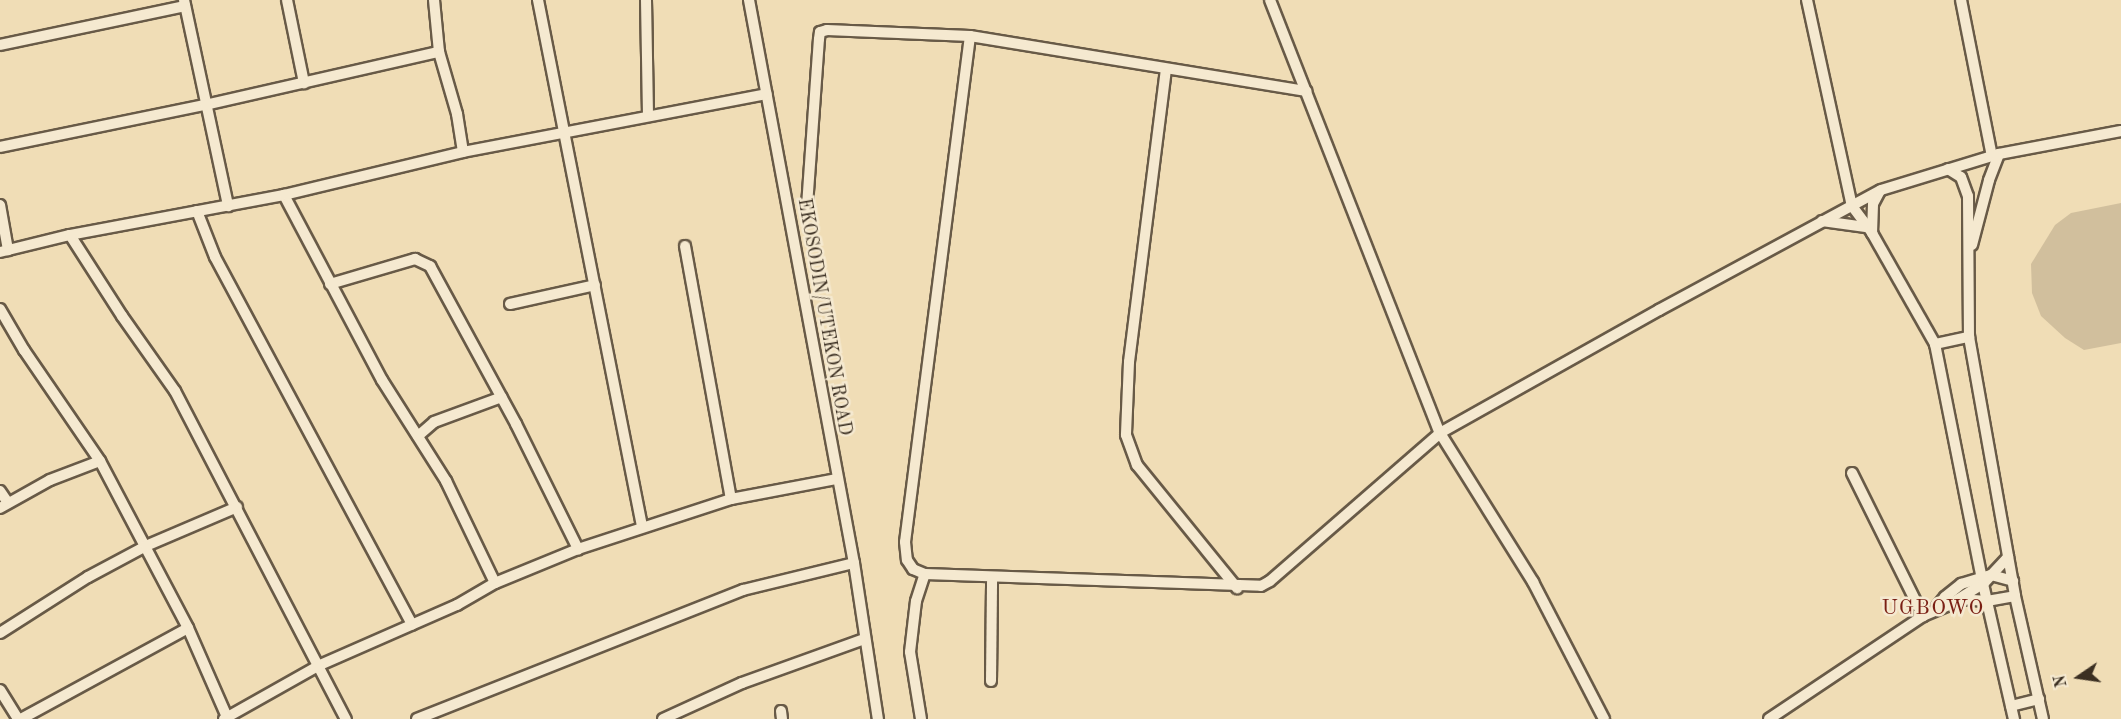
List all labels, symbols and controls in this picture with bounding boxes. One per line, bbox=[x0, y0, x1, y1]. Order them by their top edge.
street label: EKOSODIN/UTEKON ROAD bbox=[792, 197, 856, 437]
district label: UGBOWO bbox=[1881, 596, 1985, 622]
north arrow bbox=[2049, 647, 2109, 707]
text: N bbox=[2052, 673, 2071, 689]

